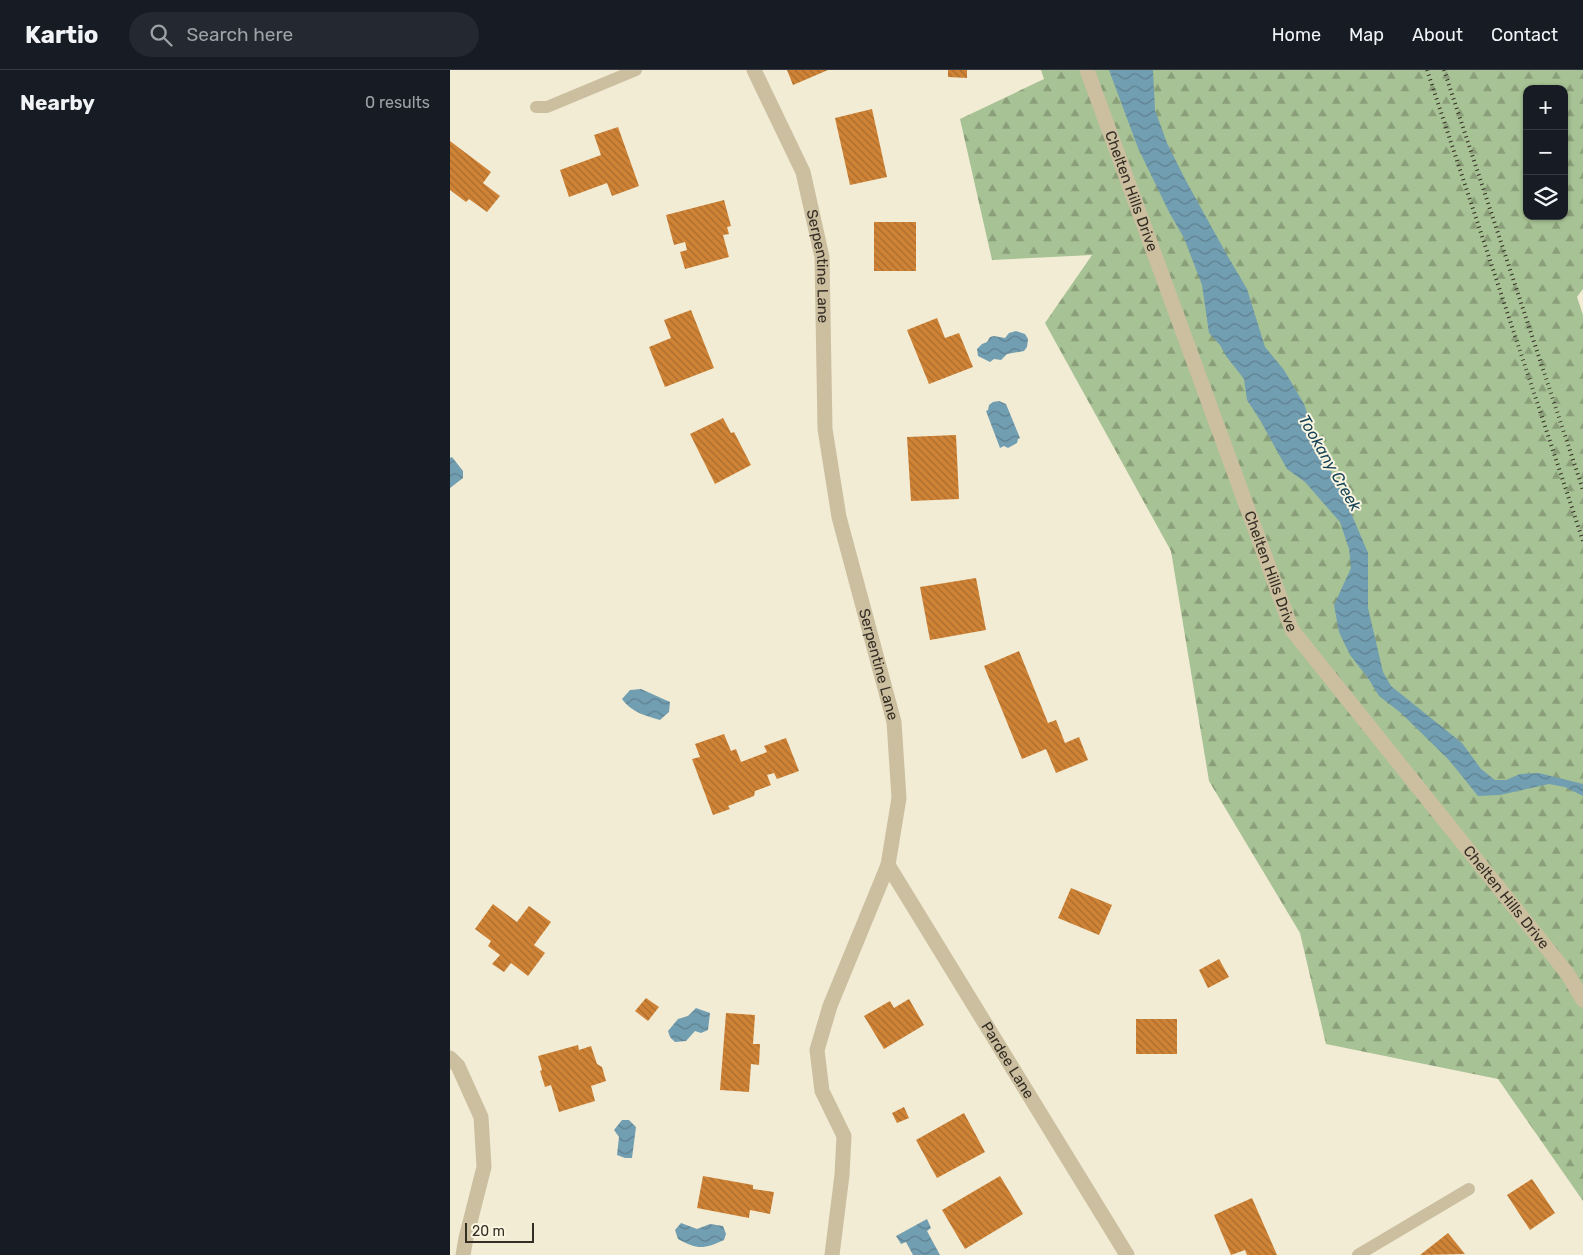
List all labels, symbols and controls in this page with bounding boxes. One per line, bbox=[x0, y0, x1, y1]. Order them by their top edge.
search box bbox=[129, 12, 479, 57]
text: Kartio bbox=[25, 21, 99, 49]
icon: search bbox=[147, 21, 175, 49]
text: Search here bbox=[187, 23, 293, 46]
text: Home bbox=[1272, 24, 1321, 46]
text: Map bbox=[1349, 24, 1384, 46]
text: About bbox=[1412, 24, 1463, 46]
text: Contact bbox=[1491, 24, 1558, 46]
map controls bbox=[1523, 85, 1568, 220]
button: + bbox=[1523, 85, 1568, 130]
text: Nearby bbox=[20, 90, 95, 115]
text: 0 results bbox=[365, 93, 430, 112]
street label: Chelten Hills Drive bbox=[1101, 128, 1162, 254]
button: − bbox=[1523, 130, 1568, 175]
button: layers bbox=[1523, 175, 1568, 220]
street label: Serpentine Lane bbox=[803, 208, 832, 323]
water label: Tookany Creek bbox=[1295, 411, 1366, 515]
street label: Chelten Hills Drive bbox=[1240, 509, 1301, 634]
street label: Serpentine Lane bbox=[855, 607, 902, 722]
street label: Chelten Hills Drive bbox=[1459, 842, 1553, 953]
street label: Pardee Lane bbox=[977, 1018, 1038, 1102]
scale bar bbox=[465, 1220, 534, 1243]
text: 20 m bbox=[472, 1223, 505, 1240]

